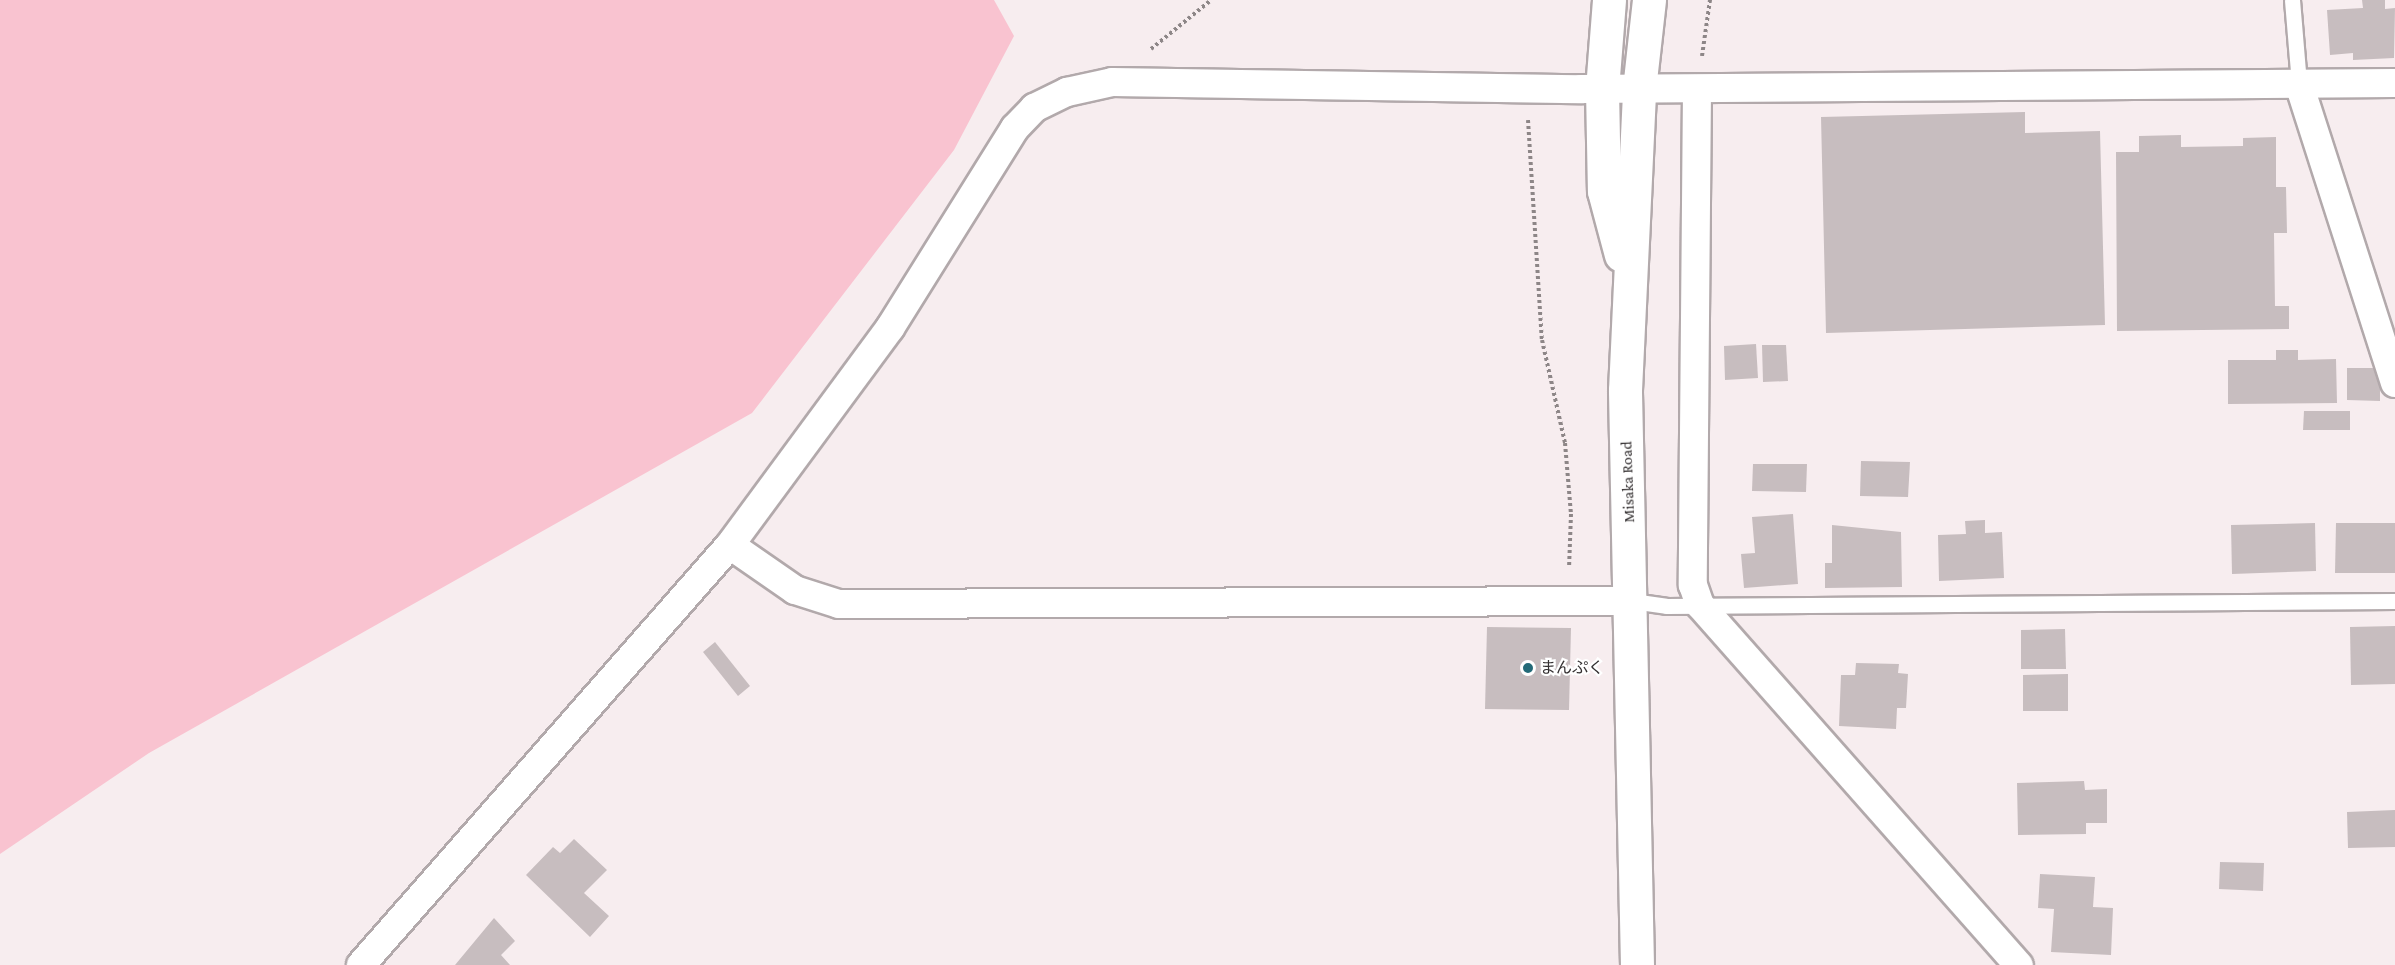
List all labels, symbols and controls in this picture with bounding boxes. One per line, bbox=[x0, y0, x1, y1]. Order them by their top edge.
street label: Misaka Road bbox=[1617, 441, 1639, 523]
place label: まんぷく bbox=[1540, 658, 1604, 678]
marker: まんぷく bbox=[1521, 661, 1535, 675]

